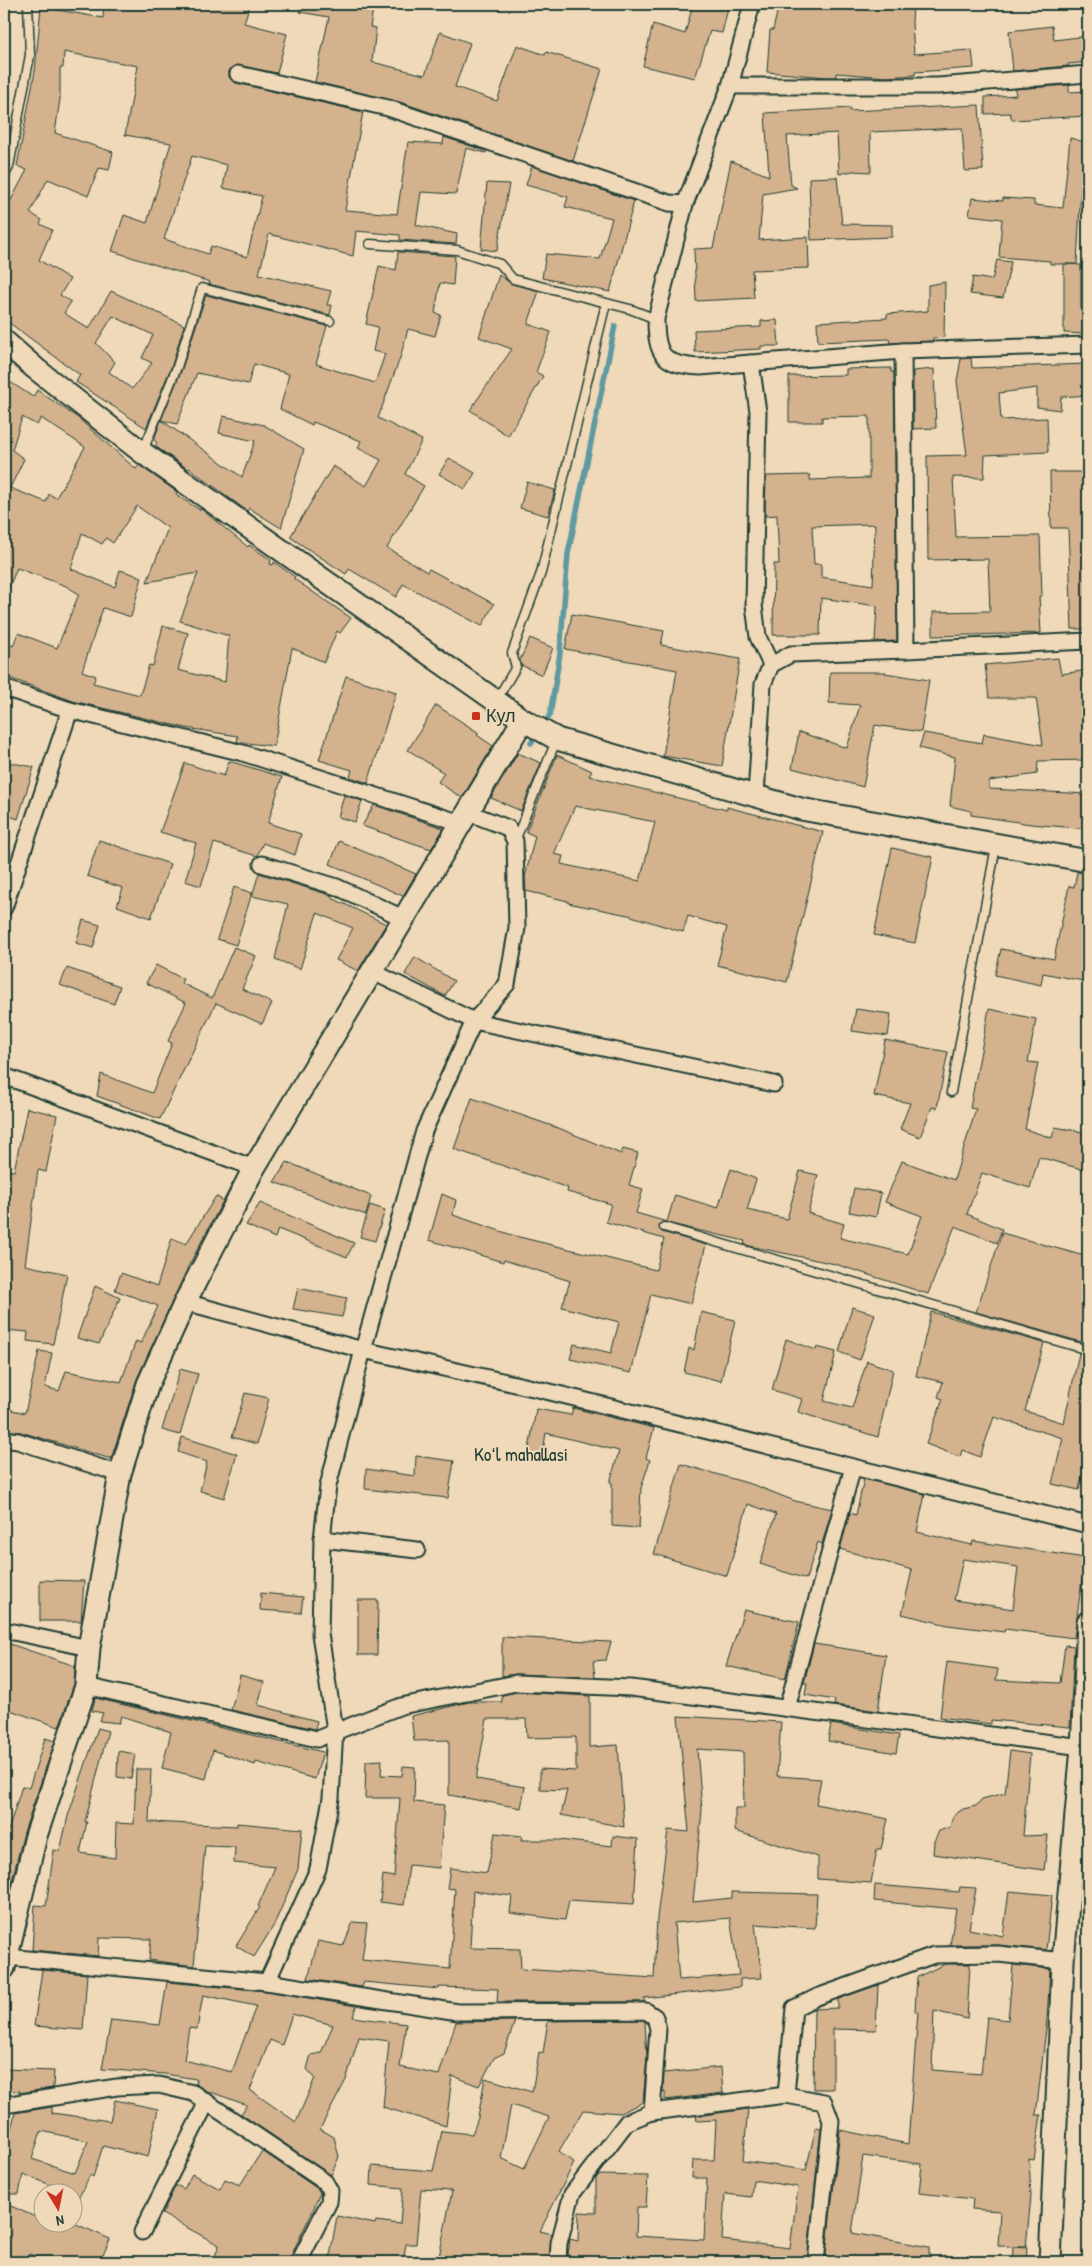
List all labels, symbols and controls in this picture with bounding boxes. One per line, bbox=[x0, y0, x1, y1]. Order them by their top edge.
place label: Кул bbox=[486, 703, 516, 728]
marker: Кул bbox=[470, 710, 482, 722]
district label: Koʻl mahallasi bbox=[474, 1441, 568, 1467]
north arrow bbox=[32, 2184, 82, 2234]
text: N bbox=[54, 2211, 66, 2231]

